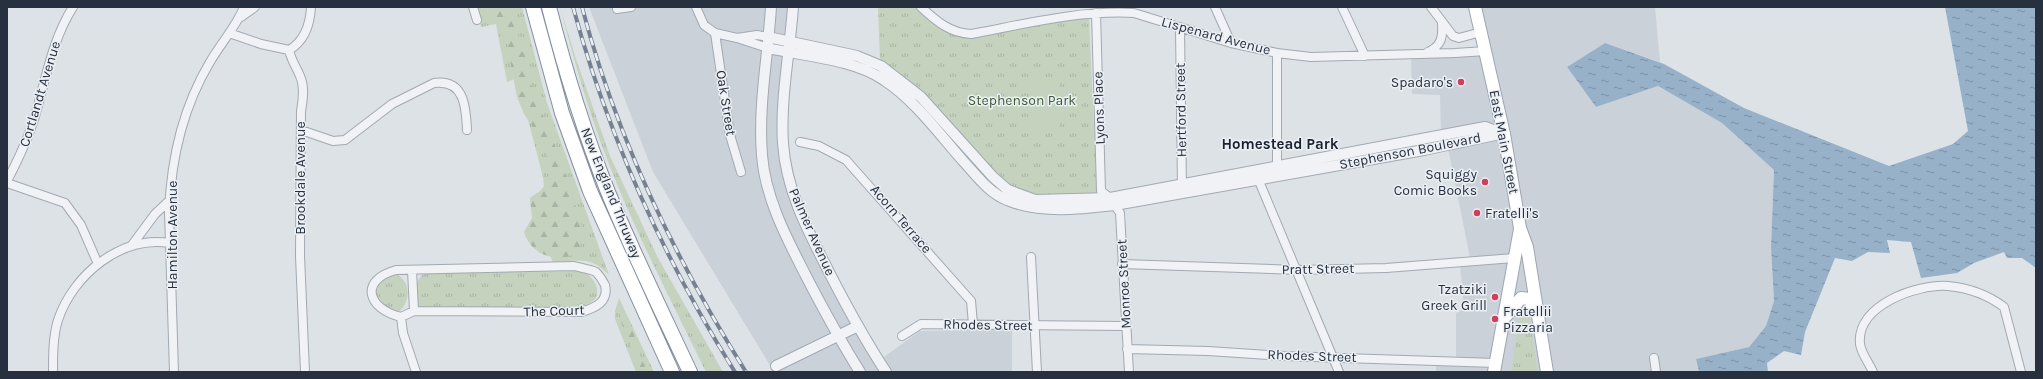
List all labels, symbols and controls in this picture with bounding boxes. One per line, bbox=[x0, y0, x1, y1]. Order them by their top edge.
street label: Lispenard Avenue bbox=[1160, 13, 1272, 59]
street label: Cortlandt Avenue bbox=[16, 39, 64, 149]
street label: Hertford Street bbox=[1172, 63, 1190, 157]
street label: Oak Street bbox=[712, 69, 740, 137]
street label: Lyons Place bbox=[1089, 71, 1109, 145]
place label: Spadaro's bbox=[1391, 74, 1453, 91]
marker: Spadaro's bbox=[1456, 77, 1466, 87]
street label: East Main Street bbox=[1486, 89, 1522, 195]
park label: Stephenson Park bbox=[968, 92, 1076, 109]
street label: Brookdale Avenue bbox=[292, 121, 309, 235]
street label: New England Thruway bbox=[577, 125, 645, 261]
street label: Stephenson Boulevard bbox=[1338, 129, 1482, 173]
district label: Homestead Park bbox=[1221, 135, 1339, 153]
place label: Squiggy Comic Books bbox=[1394, 166, 1477, 199]
marker: Squiggy Comic Books bbox=[1480, 177, 1490, 187]
street label: Hamilton Avenue bbox=[164, 180, 181, 290]
street label: Acorn Terrace bbox=[867, 181, 935, 257]
street label: Palmer Avenue bbox=[785, 186, 839, 278]
place label: Fratelli's bbox=[1485, 205, 1539, 222]
marker: Fratelli's bbox=[1472, 208, 1482, 218]
street label: Monroe Street bbox=[1113, 239, 1135, 329]
street label: Pratt Street bbox=[1281, 260, 1355, 278]
place label: Tzatziki Greek Grill bbox=[1421, 281, 1487, 314]
marker: Tzatziki Greek Grill bbox=[1490, 292, 1500, 302]
street label: The Court bbox=[523, 301, 585, 321]
place label: Fratellii Pizzaria bbox=[1503, 303, 1553, 336]
marker: Fratellii Pizzaria bbox=[1490, 314, 1500, 324]
street label: Rhodes Street bbox=[943, 316, 1033, 334]
street label: Rhodes Street bbox=[1267, 346, 1357, 366]

